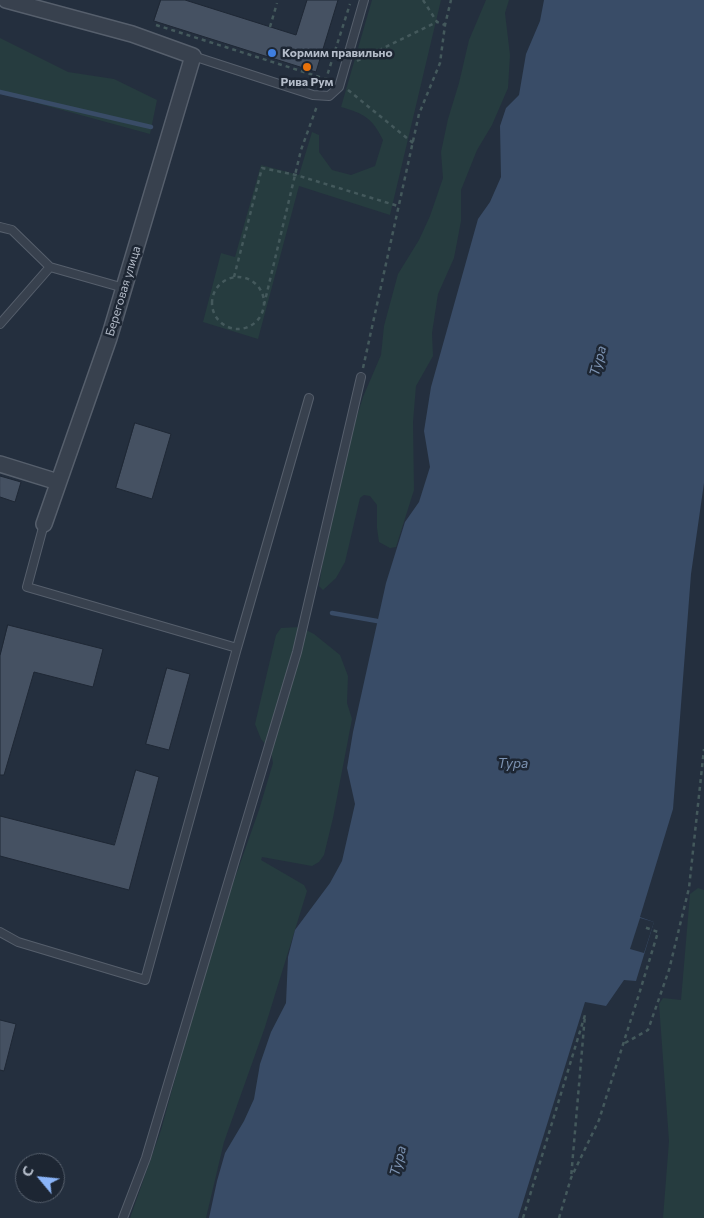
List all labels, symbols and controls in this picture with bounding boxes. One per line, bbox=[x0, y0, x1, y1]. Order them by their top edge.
place label: Кормим правильно bbox=[282, 46, 393, 60]
marker: Кормим правильно bbox=[266, 47, 278, 59]
marker: Рива Рум bbox=[301, 61, 313, 73]
place label: Рива Рум bbox=[280, 75, 334, 89]
street label: Береговая улица bbox=[102, 244, 144, 338]
water label: Тура bbox=[586, 344, 610, 378]
water label: Тура bbox=[498, 755, 528, 771]
water label: Тура bbox=[386, 1144, 410, 1178]
north arrow bbox=[15, 1153, 65, 1203]
text: С bbox=[17, 1163, 37, 1179]

